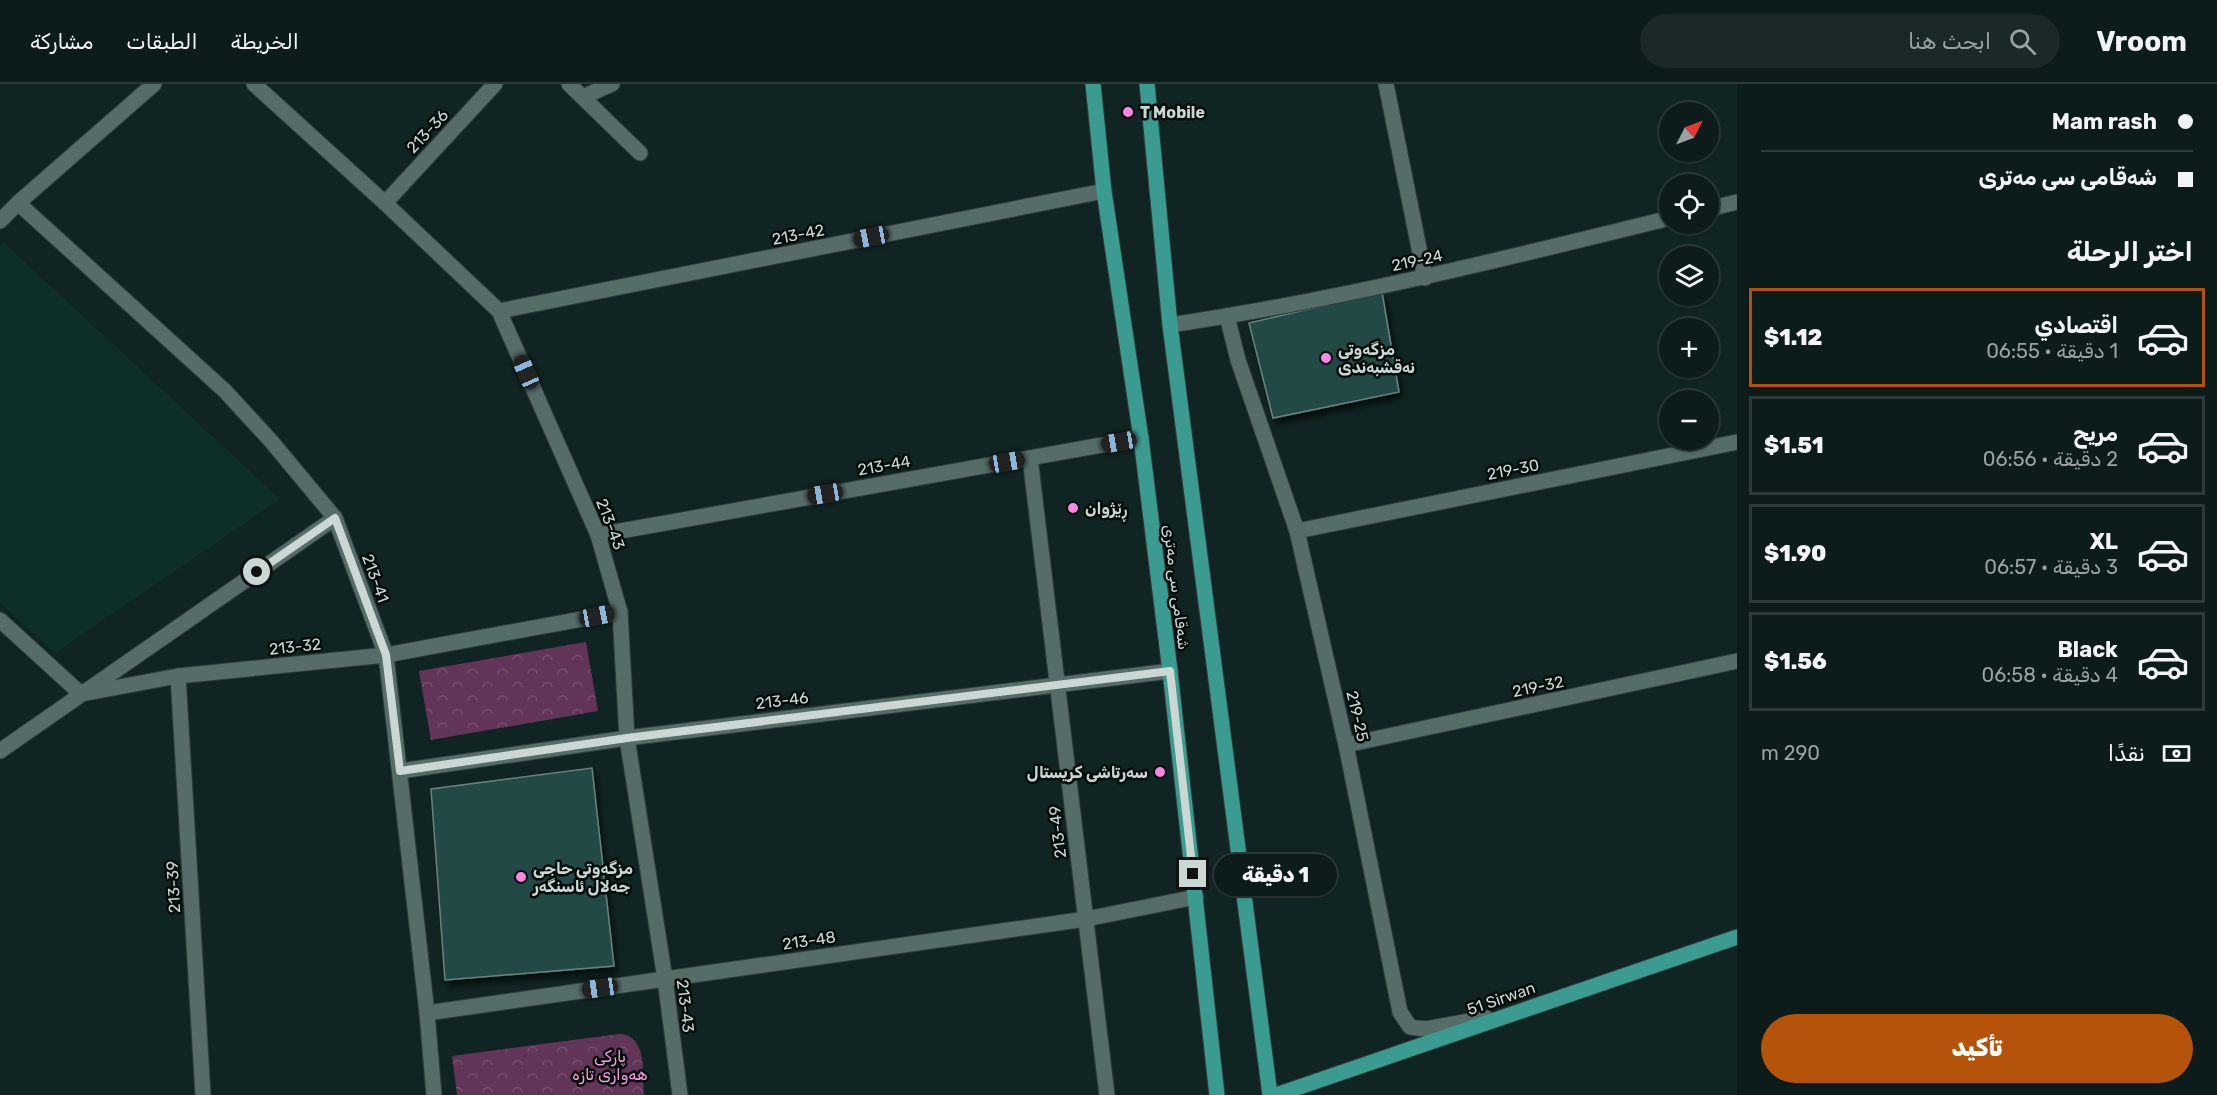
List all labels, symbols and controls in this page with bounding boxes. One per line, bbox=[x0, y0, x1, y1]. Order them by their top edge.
search box bbox=[1640, 14, 2060, 68]
icon: search bbox=[2006, 25, 2039, 58]
text: Vroom bbox=[2096, 25, 2187, 58]
text: ابحث هنا bbox=[1908, 28, 1991, 55]
text: مشاركة bbox=[30, 29, 93, 54]
text: الطبقات bbox=[126, 29, 198, 54]
text: الخريطة bbox=[231, 29, 299, 54]
north arrow bbox=[1659, 102, 1719, 162]
map controls bbox=[1659, 102, 1719, 450]
place label: T Mobile bbox=[1140, 103, 1205, 122]
street label: 213-36 bbox=[403, 105, 452, 157]
marker: T Mobile bbox=[1121, 105, 1135, 119]
text: Mam rash bbox=[2052, 108, 2157, 135]
text: شەقامی سی مەتری bbox=[1978, 164, 2157, 191]
button: locate bbox=[1659, 174, 1719, 234]
street label: 213-42 bbox=[770, 220, 826, 249]
car bbox=[852, 225, 890, 249]
text: اختر الرحلة bbox=[2067, 236, 2193, 268]
street label: 219-24 bbox=[1390, 246, 1444, 275]
button: layers bbox=[1659, 246, 1719, 306]
icon: car bbox=[2136, 311, 2190, 365]
text: اقتصادي bbox=[2035, 312, 2118, 339]
button: + bbox=[1659, 318, 1719, 378]
text: $1.12 bbox=[1764, 324, 1822, 351]
text: 1 دقيقة · 06:55 bbox=[1986, 339, 2118, 363]
place label: مزگەوتی نەقشبەندی bbox=[1338, 340, 1415, 377]
marker: مزگەوتی نەقشبەندی bbox=[1319, 351, 1333, 365]
car bbox=[510, 352, 542, 392]
button: − bbox=[1659, 390, 1719, 450]
icon: car bbox=[2136, 419, 2190, 473]
text: مريح bbox=[2073, 420, 2118, 447]
car bbox=[1100, 430, 1138, 454]
text: $1.51 bbox=[1764, 432, 1824, 459]
text: 2 دقيقة · 06:56 bbox=[1983, 447, 2118, 471]
car bbox=[988, 450, 1026, 474]
street label: 213-44 bbox=[856, 451, 912, 479]
street label: 219-30 bbox=[1485, 455, 1541, 484]
car bbox=[806, 482, 844, 506]
street label: 213-43 bbox=[592, 496, 629, 552]
place label: ڕێژوان bbox=[1085, 499, 1128, 522]
marker: ڕێژوان bbox=[1066, 501, 1080, 515]
street label: شەقامی سی مەتری bbox=[1158, 523, 1194, 651]
icon: car bbox=[2136, 527, 2190, 581]
text: XL bbox=[2090, 528, 2118, 555]
text: $1.90 bbox=[1764, 540, 1826, 567]
street label: 213-41 bbox=[358, 551, 393, 605]
text: 3 دقيقة · 06:57 bbox=[1984, 555, 2118, 579]
route start bbox=[243, 558, 270, 585]
car bbox=[578, 604, 616, 628]
street label: 213-32 bbox=[268, 634, 322, 659]
icon: car bbox=[2136, 635, 2190, 689]
text: Black bbox=[2057, 636, 2118, 663]
text: $1.56 bbox=[1764, 648, 1827, 675]
text: 4 دقيقة · 06:58 bbox=[1981, 663, 2118, 687]
street label: 219-32 bbox=[1511, 672, 1565, 701]
street label: 213-46 bbox=[755, 688, 810, 713]
street label: 219-25 bbox=[1342, 689, 1373, 743]
icon: cash bbox=[2160, 737, 2193, 770]
text: نقدًا bbox=[2108, 740, 2145, 767]
text: 290 m bbox=[1761, 741, 1820, 765]
place label: سەرتاشی کریستال bbox=[1027, 763, 1148, 782]
marker: سەرتاشی کریستال bbox=[1153, 765, 1167, 779]
street label: 213-49 bbox=[1045, 805, 1070, 859]
callout: 1 دقيقة bbox=[1214, 853, 1337, 895]
place label: مزگەوتی حاجی جەلال ئاسنگەر bbox=[532, 859, 633, 896]
street label: 213-39 bbox=[163, 860, 184, 914]
route end bbox=[1179, 860, 1206, 887]
text: 1 دقيقة bbox=[1242, 863, 1309, 887]
marker: مزگەوتی حاجی جەلال ئاسنگەر bbox=[514, 870, 528, 884]
street label: 213-48 bbox=[781, 927, 837, 954]
car bbox=[581, 977, 619, 999]
street label: 51 Sirwan bbox=[1464, 978, 1538, 1019]
street label: 213-43 bbox=[673, 979, 698, 1034]
button: تأكيد bbox=[1761, 1014, 2193, 1083]
park label: پارکی هەواری تازە bbox=[572, 1047, 648, 1085]

